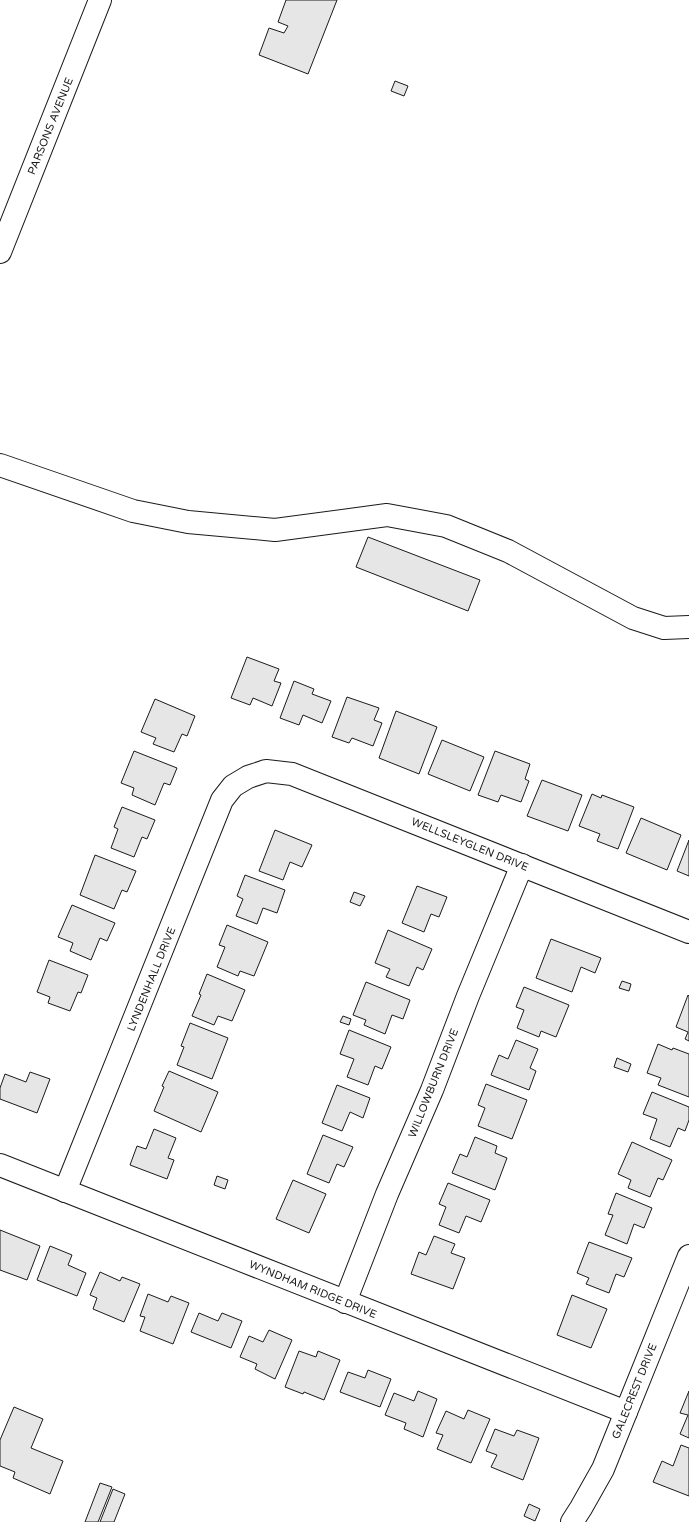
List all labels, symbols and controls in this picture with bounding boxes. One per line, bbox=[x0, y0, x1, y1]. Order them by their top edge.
street label: PARSONS AVENUE bbox=[25, 76, 76, 177]
street label: WELLSLEYGLEN DRIVE bbox=[409, 815, 530, 874]
street label: LYNDENHALL DRIVE bbox=[125, 925, 178, 1033]
street label: WILLOWBURN DRIVE bbox=[406, 1027, 461, 1140]
street label: WYNDHAM RIDGE DRIVE bbox=[247, 1258, 379, 1321]
street label: GALECREST DRIVE bbox=[609, 1341, 660, 1441]

